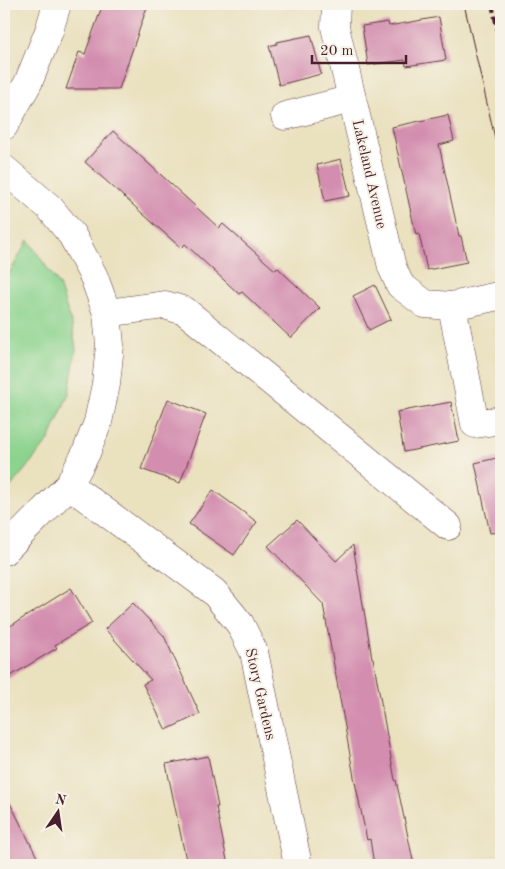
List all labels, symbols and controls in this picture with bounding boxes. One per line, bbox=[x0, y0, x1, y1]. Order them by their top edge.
scale bar bbox=[312, 32, 406, 64]
text: 20 m bbox=[320, 44, 354, 59]
street label: Lakeland Avenue bbox=[349, 118, 388, 230]
street label: Story Gardens bbox=[242, 647, 277, 742]
north arrow bbox=[32, 786, 82, 836]
text: N bbox=[54, 792, 68, 808]

